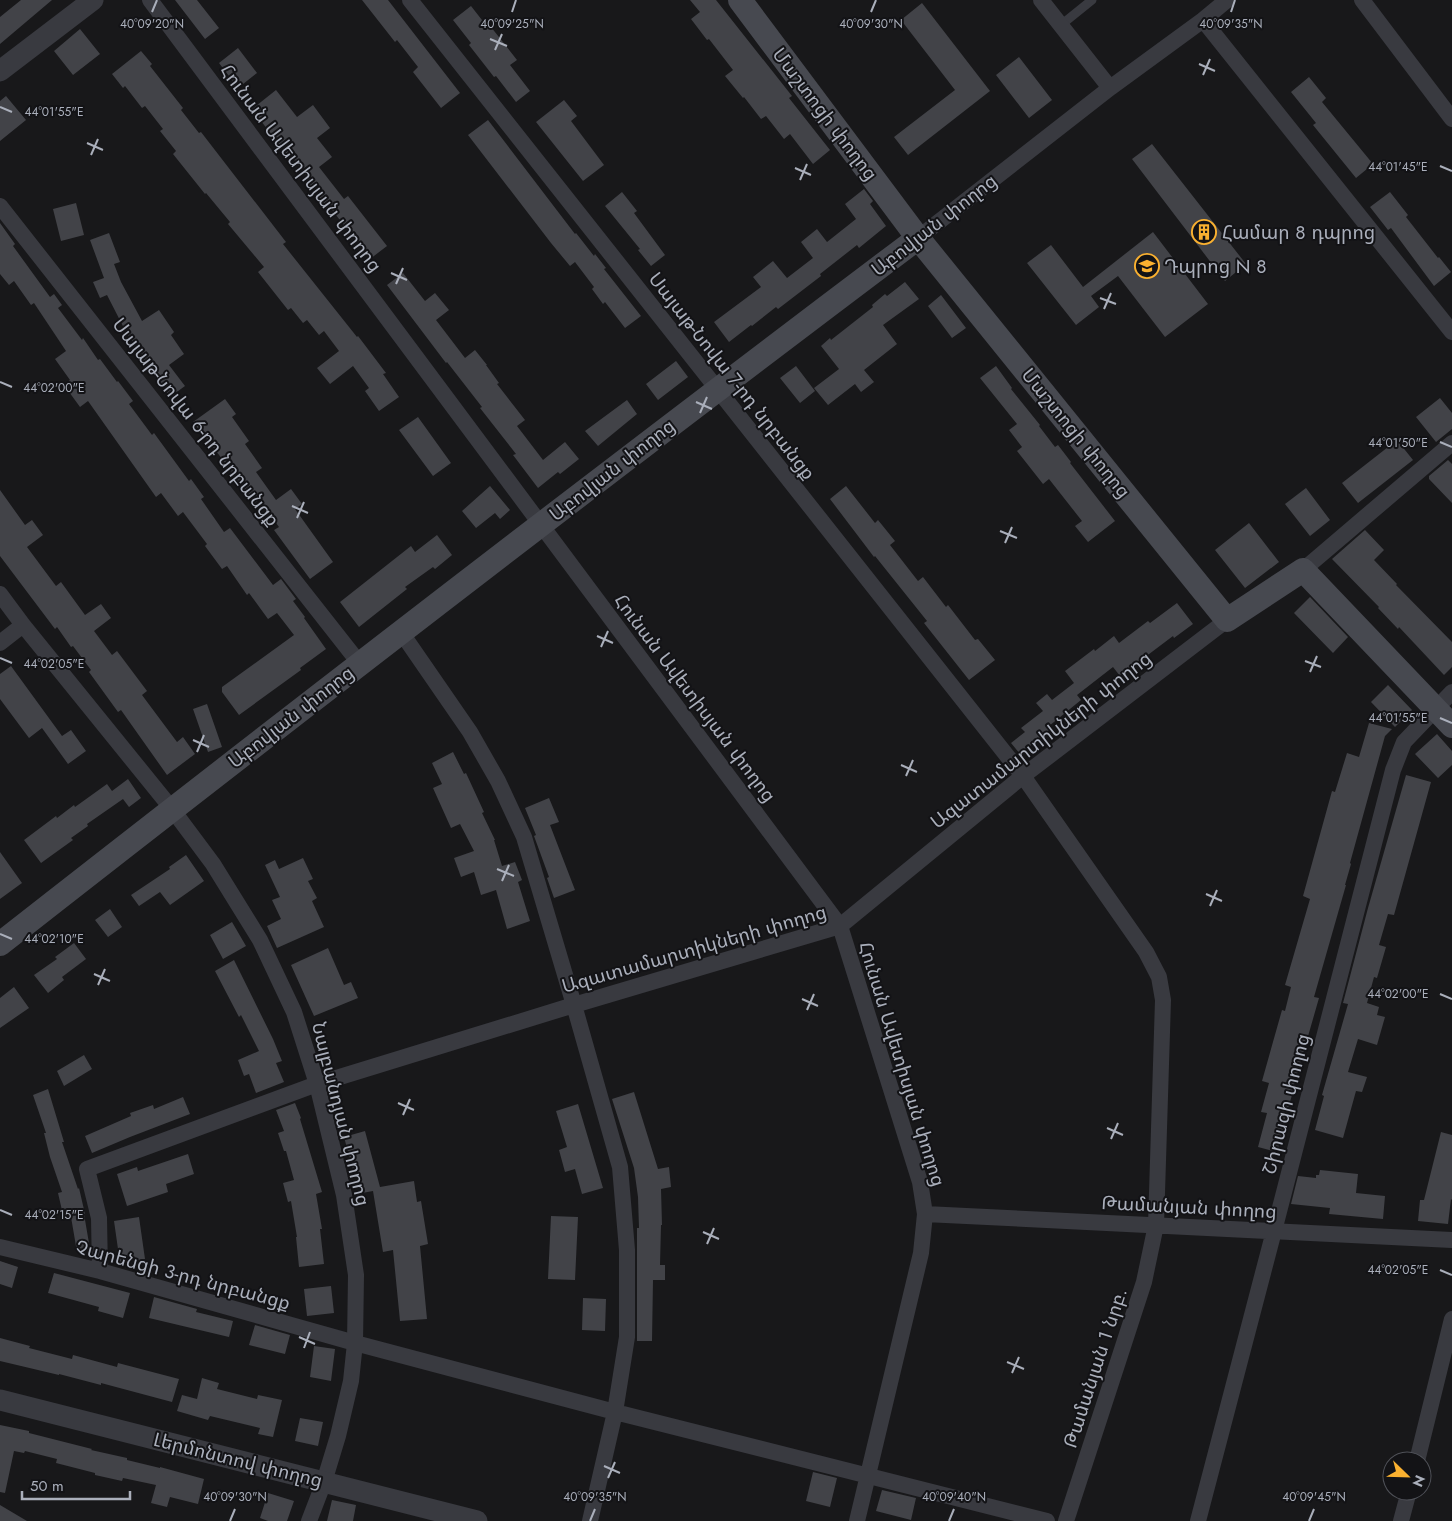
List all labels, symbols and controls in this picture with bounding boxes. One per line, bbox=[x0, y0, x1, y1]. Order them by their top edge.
text: 40°09'20"N bbox=[120, 15, 184, 33]
text: 40°09'25"N bbox=[480, 15, 544, 33]
text: 40°09'30"N bbox=[839, 15, 903, 33]
text: 40°09'35"N bbox=[1199, 15, 1263, 33]
street label: Մաշտոցի փողոց bbox=[766, 42, 884, 186]
street label: Հունան Ավետիսյան փողոց bbox=[214, 58, 388, 278]
text: 44°01'55"E bbox=[24, 103, 84, 121]
text: 44°01'45"E bbox=[1368, 158, 1428, 176]
street label: Աբովյան փողոց bbox=[866, 167, 1002, 283]
building icon: Համար 8 դպրոց bbox=[1191, 219, 1217, 245]
place label: Համար 8 դպրոց bbox=[1222, 219, 1375, 246]
school or university icon: Դպրոց N 8 bbox=[1134, 253, 1160, 279]
place label: Դպրոց N 8 bbox=[1164, 253, 1267, 280]
street label: Սայաթ-Նովա 7-րդ նրբանցք bbox=[642, 266, 822, 486]
street label: Սայաթ-Նովա 6-րդ նրբանցք bbox=[106, 312, 286, 532]
street label: Մաշտոցի փողոց bbox=[1015, 362, 1137, 504]
text: 44°02'00"E bbox=[23, 379, 85, 397]
street label: Աբովյան փողոց bbox=[544, 412, 680, 528]
text: 44°01'50"E bbox=[1368, 434, 1428, 452]
street label: Հունան Ավետիսյան փողոց bbox=[608, 588, 782, 808]
street label: Ազատամարտիկների փողոց bbox=[925, 645, 1157, 835]
text: 44°02'05"E bbox=[24, 655, 84, 673]
street label: Աբովյան փողոց bbox=[223, 659, 359, 775]
text: 44°01'55"E bbox=[1368, 709, 1428, 727]
street label: Ազատամարտիկների փողոց bbox=[558, 898, 830, 1000]
text: 44°02'10"E bbox=[24, 930, 84, 948]
street label: Հունան Ավետիսյան փողոց bbox=[852, 938, 952, 1190]
text: 44°02'00"E bbox=[1367, 985, 1429, 1003]
street label: Նալբանդյան փողոց bbox=[305, 1019, 377, 1209]
street label: Շիրազի փողոց bbox=[1255, 1031, 1317, 1177]
street label: Թամանյան փողոց bbox=[1101, 1189, 1277, 1225]
text: 44°02'15"E bbox=[24, 1206, 84, 1224]
street label: Չարենցի 3-րդ նրբանցք bbox=[73, 1233, 293, 1317]
text: 44°02'05"E bbox=[1368, 1261, 1428, 1279]
street label: Թամանյան 1 նրբ. bbox=[1056, 1285, 1134, 1451]
street label: Լերմոնտով փողոց bbox=[151, 1426, 325, 1494]
north arrow bbox=[1382, 1451, 1432, 1501]
scale bar bbox=[22, 1468, 130, 1500]
text: N bbox=[1408, 1472, 1430, 1490]
text: 50 m bbox=[30, 1475, 64, 1497]
text: 40°09'30"N bbox=[203, 1488, 267, 1506]
text: 40°09'35"N bbox=[563, 1488, 627, 1506]
text: 40°09'40"N bbox=[922, 1488, 986, 1506]
text: 40°09'45"N bbox=[1282, 1488, 1346, 1506]

